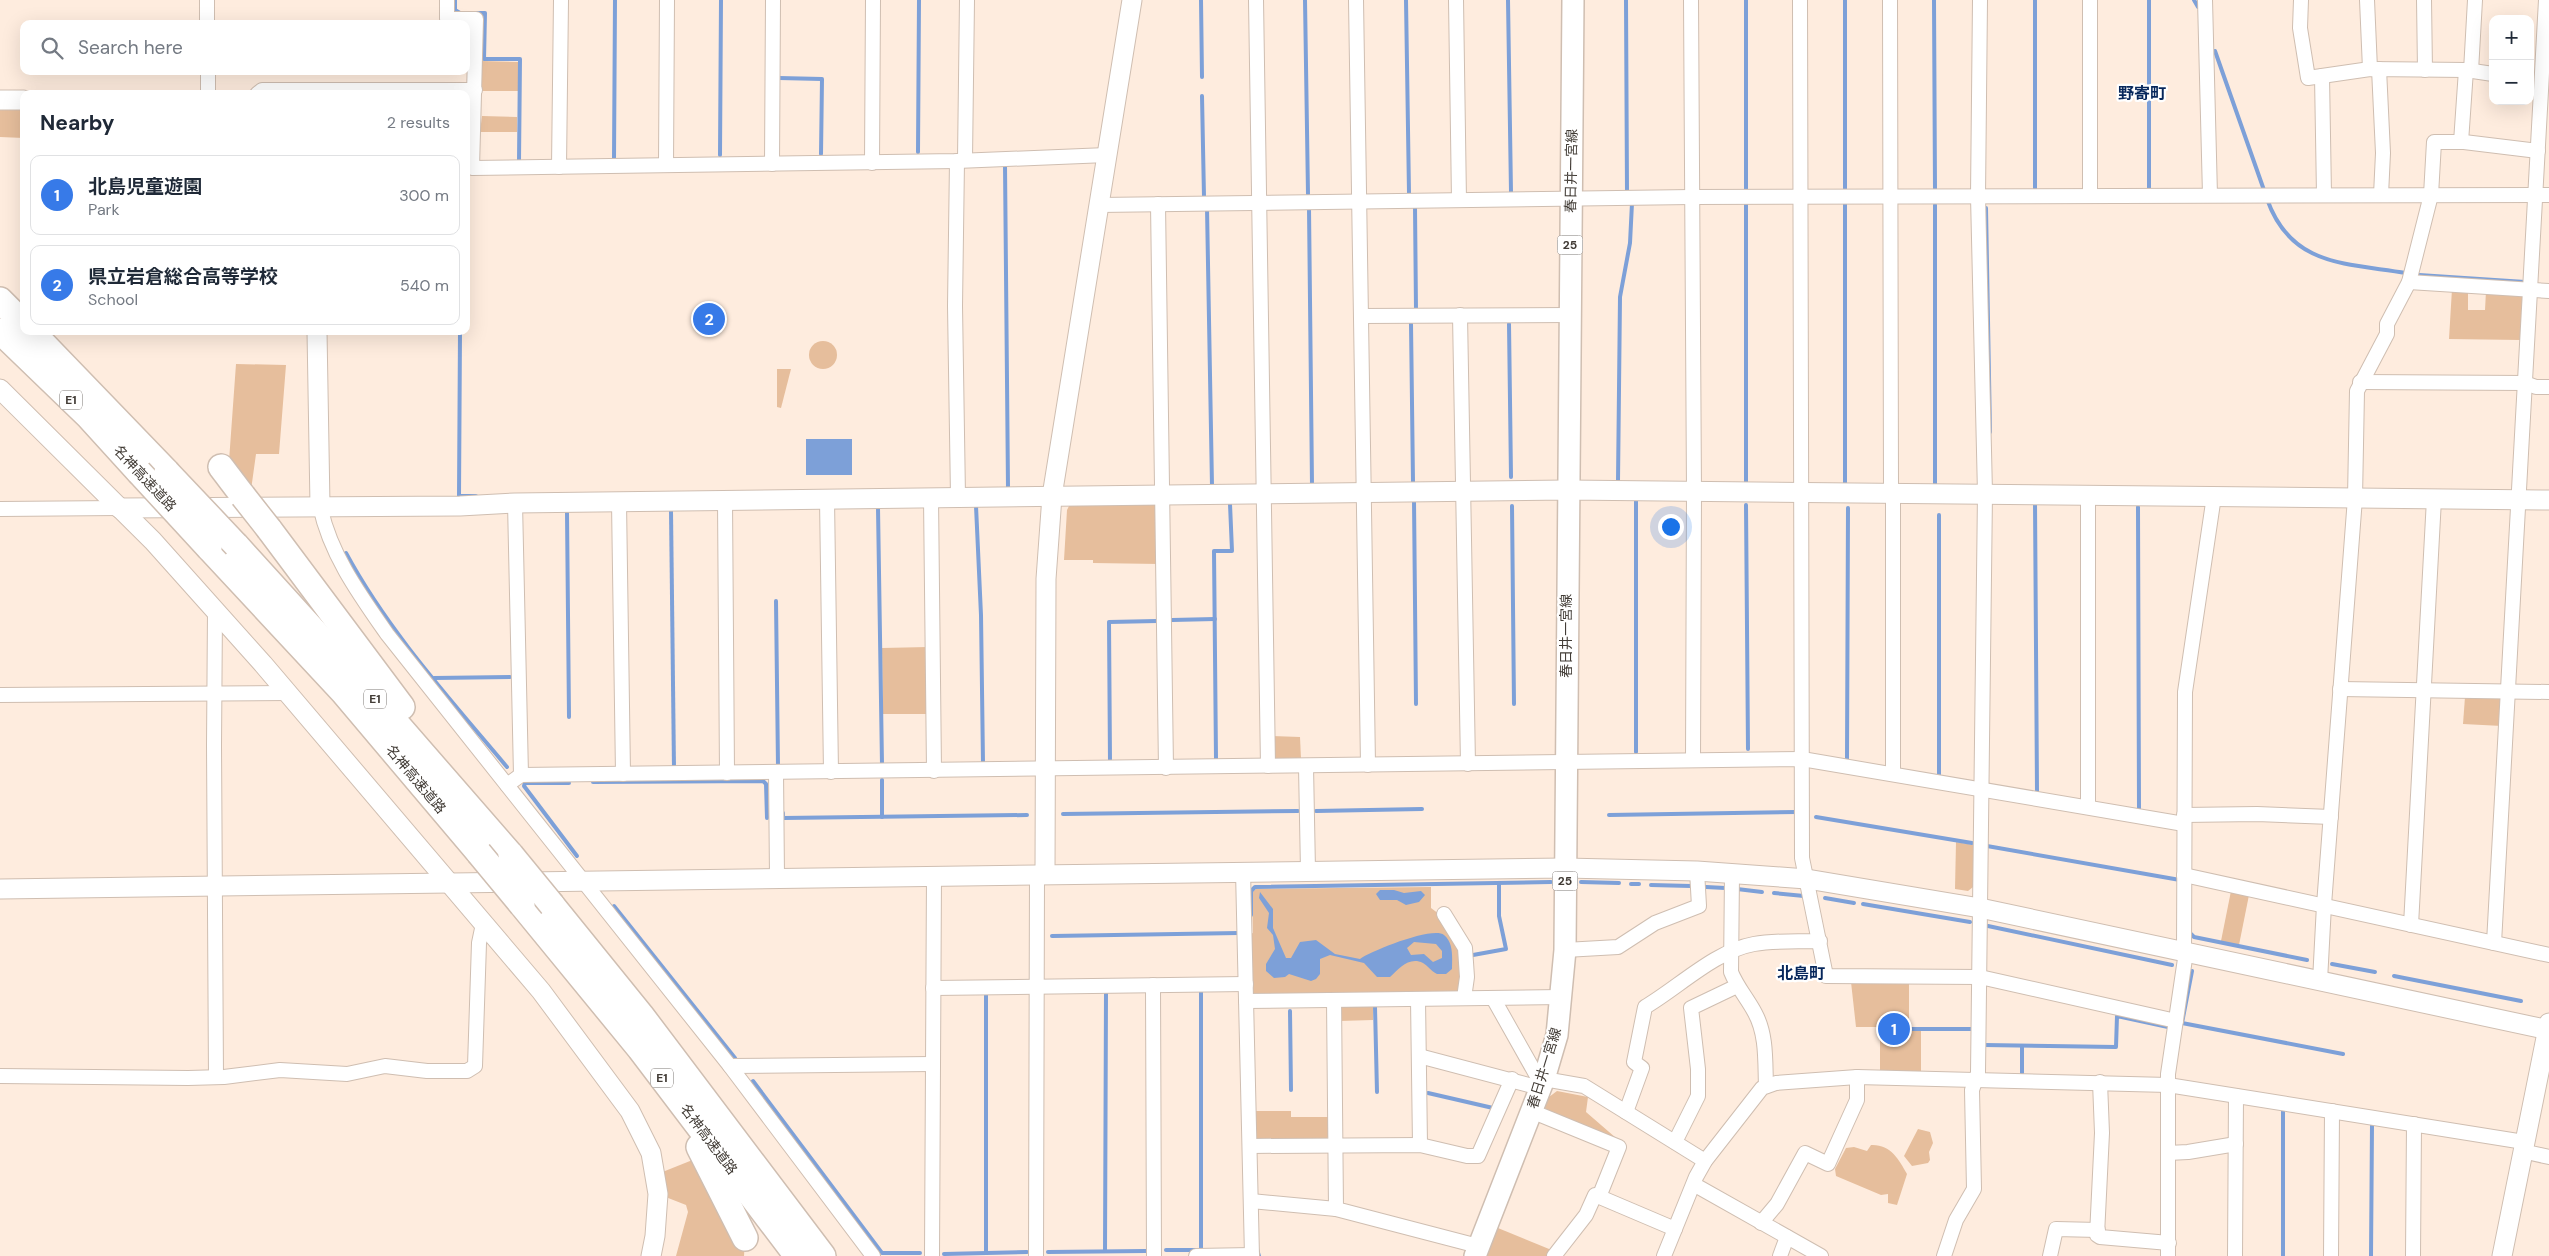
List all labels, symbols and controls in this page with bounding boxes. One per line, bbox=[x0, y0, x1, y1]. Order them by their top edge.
map controls bbox=[2489, 15, 2534, 105]
button: + bbox=[2489, 15, 2534, 60]
search box bbox=[20, 20, 470, 75]
icon: search bbox=[38, 34, 66, 62]
text: Search here bbox=[78, 35, 183, 60]
button: − bbox=[2489, 60, 2534, 105]
district label: 野寄町 bbox=[2118, 83, 2166, 104]
text: Nearby bbox=[40, 109, 114, 137]
text: 2 results bbox=[387, 112, 450, 133]
street label: 春日井一宮線 bbox=[1561, 129, 1581, 213]
text: 北島児童遊園 bbox=[88, 174, 202, 199]
text: 1 bbox=[54, 185, 60, 206]
text: 300 m bbox=[399, 185, 449, 206]
text: Park bbox=[88, 199, 120, 220]
road number: 25 bbox=[1558, 236, 1582, 254]
text: 県立岩倉総合高等学校 bbox=[88, 264, 278, 289]
text: 2 bbox=[52, 275, 62, 296]
text: 540 m bbox=[400, 275, 449, 296]
text: School bbox=[88, 289, 138, 310]
pin: 2 bbox=[693, 300, 725, 338]
road number: E1 bbox=[60, 390, 82, 410]
street label: 名神高速道路 bbox=[110, 441, 180, 515]
your location bbox=[1658, 514, 1684, 540]
street label: 春日井一宮線 bbox=[1557, 594, 1575, 678]
road number: E1 bbox=[364, 690, 386, 709]
street label: 名神高速道路 bbox=[382, 741, 450, 817]
road number: 25 bbox=[1552, 871, 1578, 890]
district label: 北島町 bbox=[1777, 963, 1825, 984]
pin: 1 bbox=[1878, 1010, 1910, 1048]
street label: 春日井一宮線 bbox=[1523, 1025, 1565, 1111]
road number: E1 bbox=[651, 1068, 673, 1088]
street label: 名神高速道路 bbox=[677, 1100, 741, 1178]

